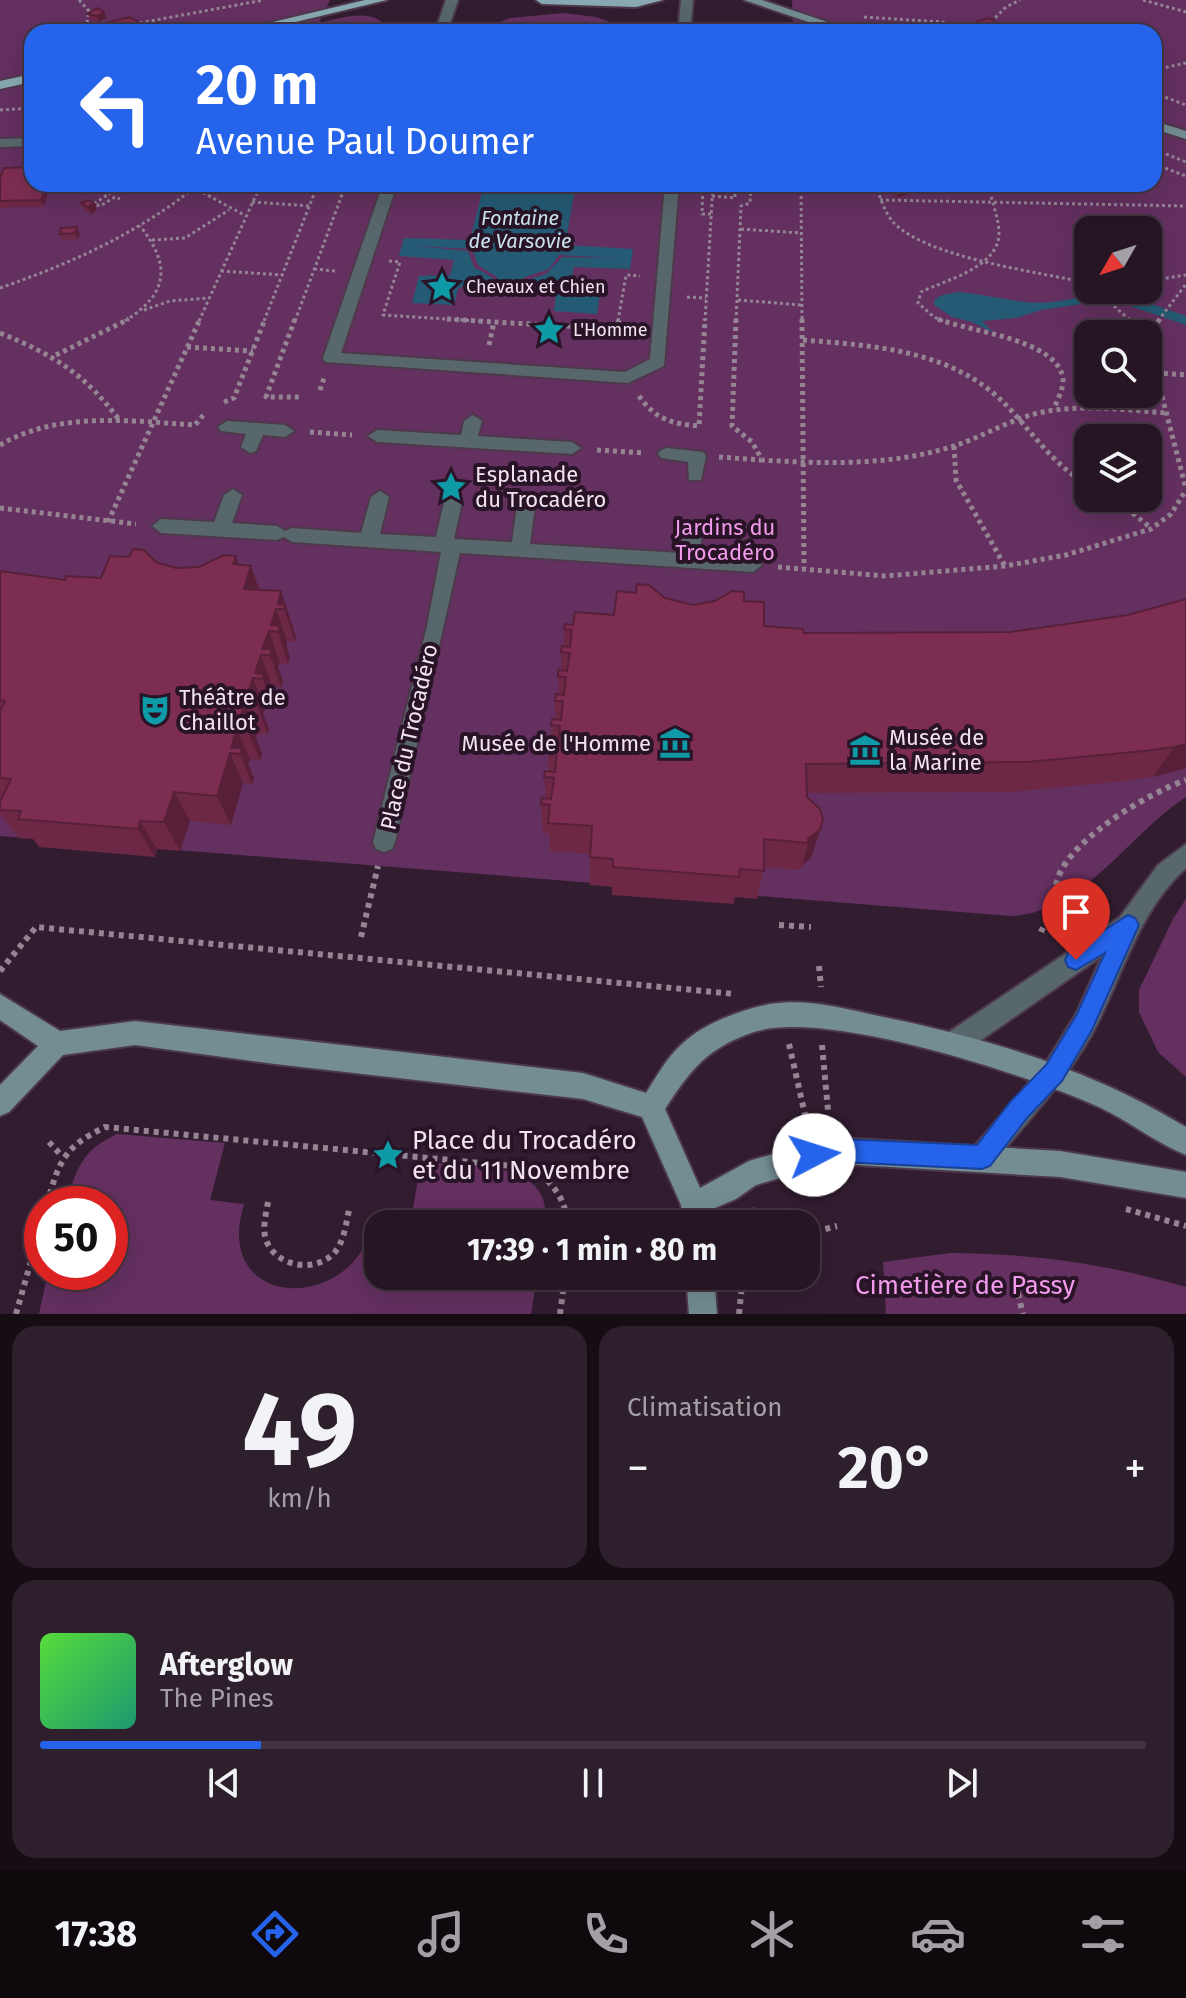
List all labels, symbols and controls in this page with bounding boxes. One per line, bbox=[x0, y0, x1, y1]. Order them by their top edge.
text: 20 m bbox=[196, 52, 318, 119]
icon: left bbox=[64, 56, 168, 160]
text: Avenue Paul Doumer bbox=[196, 120, 534, 164]
water label: Fontaine de Varsovie bbox=[469, 206, 571, 253]
north arrow bbox=[1074, 216, 1162, 304]
map controls bbox=[1074, 216, 1162, 512]
place icon: Chevaux et Chien bbox=[425, 270, 459, 304]
place label: Chevaux et Chien bbox=[466, 276, 605, 298]
place icon: L'Homme bbox=[532, 313, 566, 347]
place label: L'Homme bbox=[573, 319, 648, 341]
button: search bbox=[1074, 320, 1162, 408]
button: layers bbox=[1074, 424, 1162, 512]
place label: Esplanade du Trocadéro bbox=[475, 461, 606, 513]
place icon: Esplanade du Trocadéro bbox=[434, 470, 468, 504]
park label: Jardins du Trocadéro bbox=[675, 514, 775, 566]
street label: Place du Trocadéro bbox=[374, 641, 444, 833]
place label: Théâtre de Chaillot bbox=[179, 684, 286, 736]
theatre icon: Théâtre de Chaillot bbox=[138, 693, 172, 727]
place label: Musée de la Marine bbox=[889, 724, 984, 776]
museum icon: Musée de l'Homme bbox=[658, 726, 692, 760]
place label: Musée de l'Homme bbox=[462, 730, 651, 757]
museum icon: Musée de la Marine bbox=[848, 733, 882, 767]
pin bbox=[1042, 878, 1110, 960]
icon: arrive bbox=[1054, 890, 1098, 934]
position arrow bbox=[772, 1113, 856, 1197]
place label: Place du Trocadéro et du 11 Novembre bbox=[412, 1125, 637, 1186]
place icon: Place du Trocadéro et du 11 Novembre bbox=[371, 1138, 405, 1172]
speed limit sign: 50 bbox=[24, 1186, 128, 1290]
text: 17:39 · 1 min · 80 m bbox=[467, 1232, 717, 1268]
park label: Cimetière de Passy bbox=[855, 1270, 1075, 1301]
text: 49 bbox=[242, 1368, 357, 1493]
text: Climatisation bbox=[627, 1392, 783, 1423]
text: 20° bbox=[838, 1432, 935, 1504]
text: − bbox=[627, 1442, 649, 1495]
text: + bbox=[1124, 1442, 1146, 1495]
text: km/h bbox=[267, 1483, 332, 1514]
text: Afterglow bbox=[160, 1647, 293, 1683]
text: The Pines bbox=[160, 1683, 274, 1714]
icon: previous bbox=[202, 1761, 246, 1805]
icon: pause bbox=[571, 1761, 615, 1805]
icon: next bbox=[940, 1761, 984, 1805]
icon: directions bbox=[247, 1906, 303, 1962]
icon: music bbox=[413, 1906, 469, 1962]
icon: phone bbox=[578, 1906, 634, 1962]
icon: climate bbox=[744, 1906, 800, 1962]
icon: car bbox=[910, 1906, 966, 1962]
icon: filters bbox=[1075, 1906, 1131, 1962]
text: 17:38 bbox=[55, 1912, 137, 1956]

